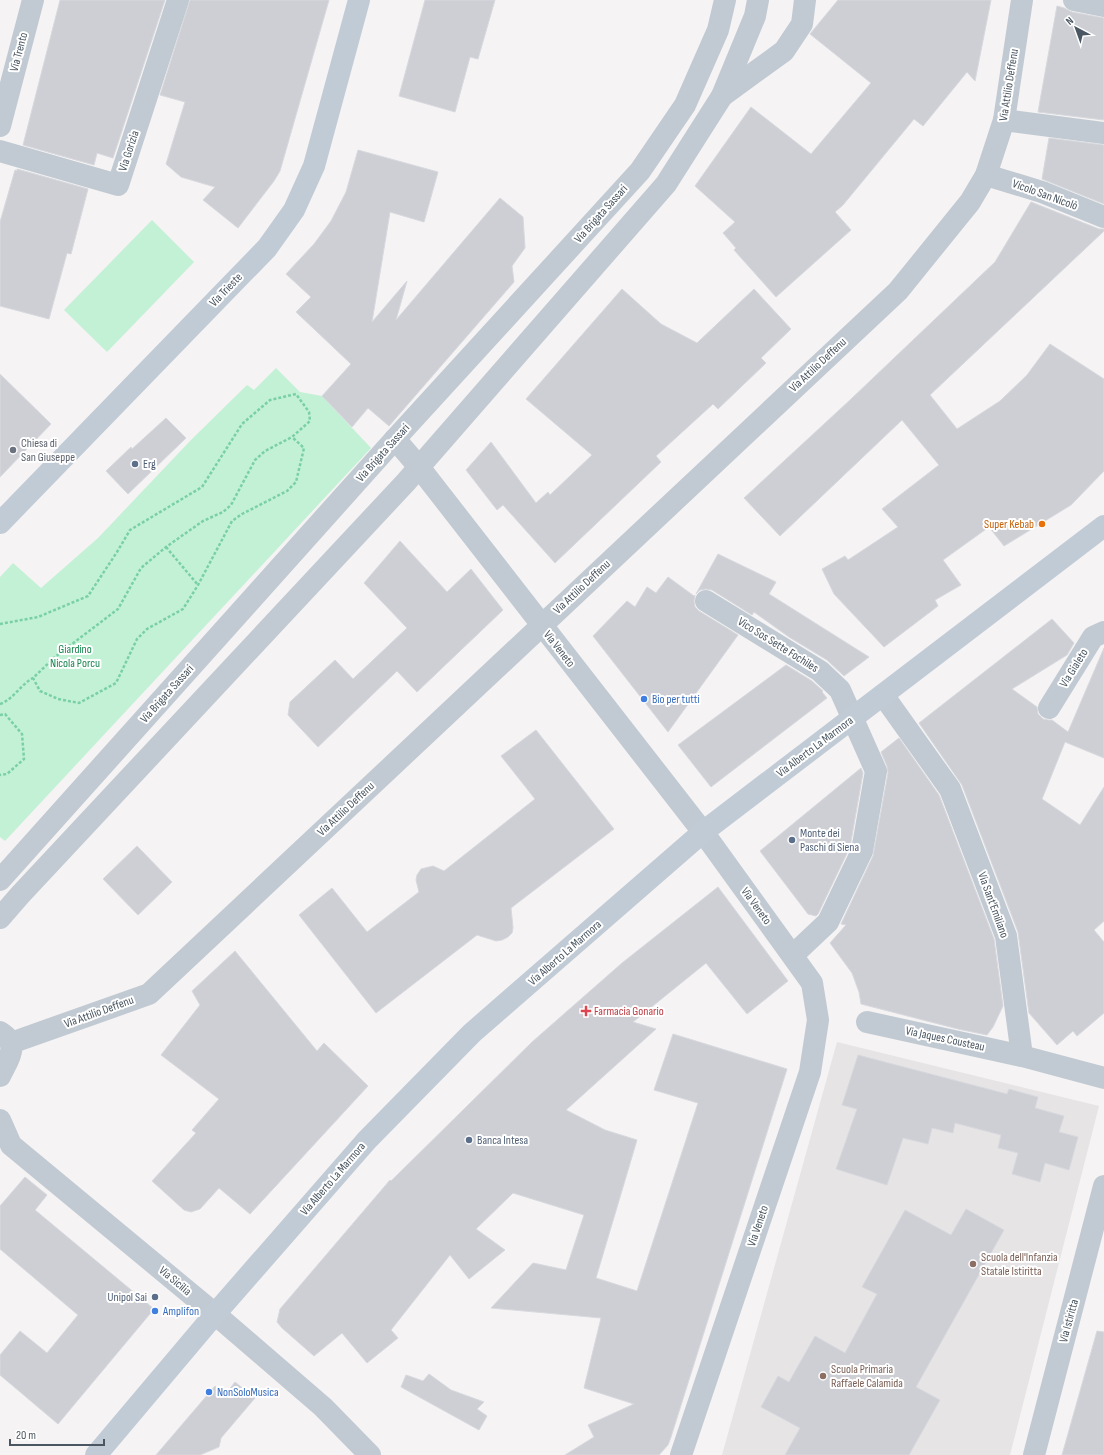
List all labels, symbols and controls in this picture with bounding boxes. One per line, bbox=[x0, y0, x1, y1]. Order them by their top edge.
north arrow bbox=[1056, 8, 1096, 48]
text: N bbox=[1063, 14, 1076, 28]
street label: Via Trento bbox=[7, 31, 31, 73]
street label: Via Attilio Deffenu bbox=[996, 48, 1022, 122]
street label: Via Gorizia bbox=[115, 128, 143, 173]
street label: Vicolo San Nicolò bbox=[1010, 176, 1080, 214]
street label: Via Brigata Sassari bbox=[571, 182, 631, 246]
street label: Via Trieste bbox=[206, 270, 246, 310]
street label: Via Attilio Deffenu bbox=[786, 335, 850, 395]
street label: Via Brigata Sassari bbox=[353, 421, 413, 485]
place label: Chiesa di San Giuseppe bbox=[21, 436, 75, 465]
marker: Chiesa di San Giuseppe bbox=[8, 445, 18, 455]
place label: Erg bbox=[143, 457, 156, 472]
marker: Erg bbox=[130, 459, 140, 469]
place label: Super Kebab bbox=[984, 517, 1034, 532]
marker: Super Kebab bbox=[1037, 519, 1047, 529]
street label: Via Attilio Deffenu bbox=[550, 557, 614, 617]
street label: Vico Sos Sette Fochiles bbox=[735, 614, 821, 676]
street label: Via Veneto bbox=[540, 628, 578, 670]
park label: Giardino Nicola Porcu bbox=[50, 642, 100, 671]
street label: Via Gialeto bbox=[1056, 646, 1092, 690]
street label: Via Brigata Sassari bbox=[137, 662, 197, 726]
place label: Bio per tutti bbox=[652, 692, 700, 707]
marker: Bio per tutti bbox=[639, 694, 649, 704]
street label: Via Alberto La Marmora bbox=[774, 713, 857, 781]
street label: Via Attilio Deffenu bbox=[314, 779, 378, 839]
place label: Monte dei Paschi di Siena bbox=[800, 826, 859, 855]
marker: Monte dei Paschi di Siena bbox=[787, 835, 797, 845]
street label: Via Sant'Emiliano bbox=[974, 870, 1012, 940]
street label: Via Veneto bbox=[737, 884, 775, 928]
street label: Via Alberto La Marmora bbox=[525, 917, 605, 989]
street label: Via Attilio Deffenu bbox=[62, 993, 136, 1031]
place label: Farmacia Gonario bbox=[594, 1004, 664, 1019]
marker: Farmacia Gonario bbox=[581, 1006, 591, 1016]
street label: Via Jaques Cousteau bbox=[904, 1023, 986, 1055]
place label: Banca Intesa bbox=[477, 1133, 529, 1148]
marker: Banca Intesa bbox=[464, 1135, 474, 1145]
street label: Via Alberto La Marmora bbox=[297, 1139, 369, 1219]
street label: Via Veneto bbox=[744, 1203, 772, 1249]
place label: Scuola dell'Infanzia Statale Istiritta bbox=[981, 1250, 1058, 1279]
marker: Scuola dell'Infanzia Statale Istiritta bbox=[968, 1259, 978, 1269]
street label: Via Sicilia bbox=[156, 1263, 195, 1299]
place label: Unipol Sai bbox=[108, 1290, 147, 1305]
marker: Unipol Sai bbox=[150, 1292, 160, 1302]
street label: Via Istiritta bbox=[1056, 1297, 1082, 1344]
place label: Amplifon bbox=[162, 1304, 199, 1319]
marker: Amplifon bbox=[150, 1306, 160, 1316]
place label: Scuola Primaria Raffaele Calamida bbox=[831, 1362, 903, 1391]
marker: Scuola Primaria Raffaele Calamida bbox=[818, 1371, 828, 1381]
place label: NonSoloMusica bbox=[217, 1385, 279, 1400]
marker: NonSoloMusica bbox=[204, 1387, 214, 1397]
scale bar bbox=[10, 1421, 104, 1447]
text: 20 m bbox=[16, 1428, 36, 1443]

